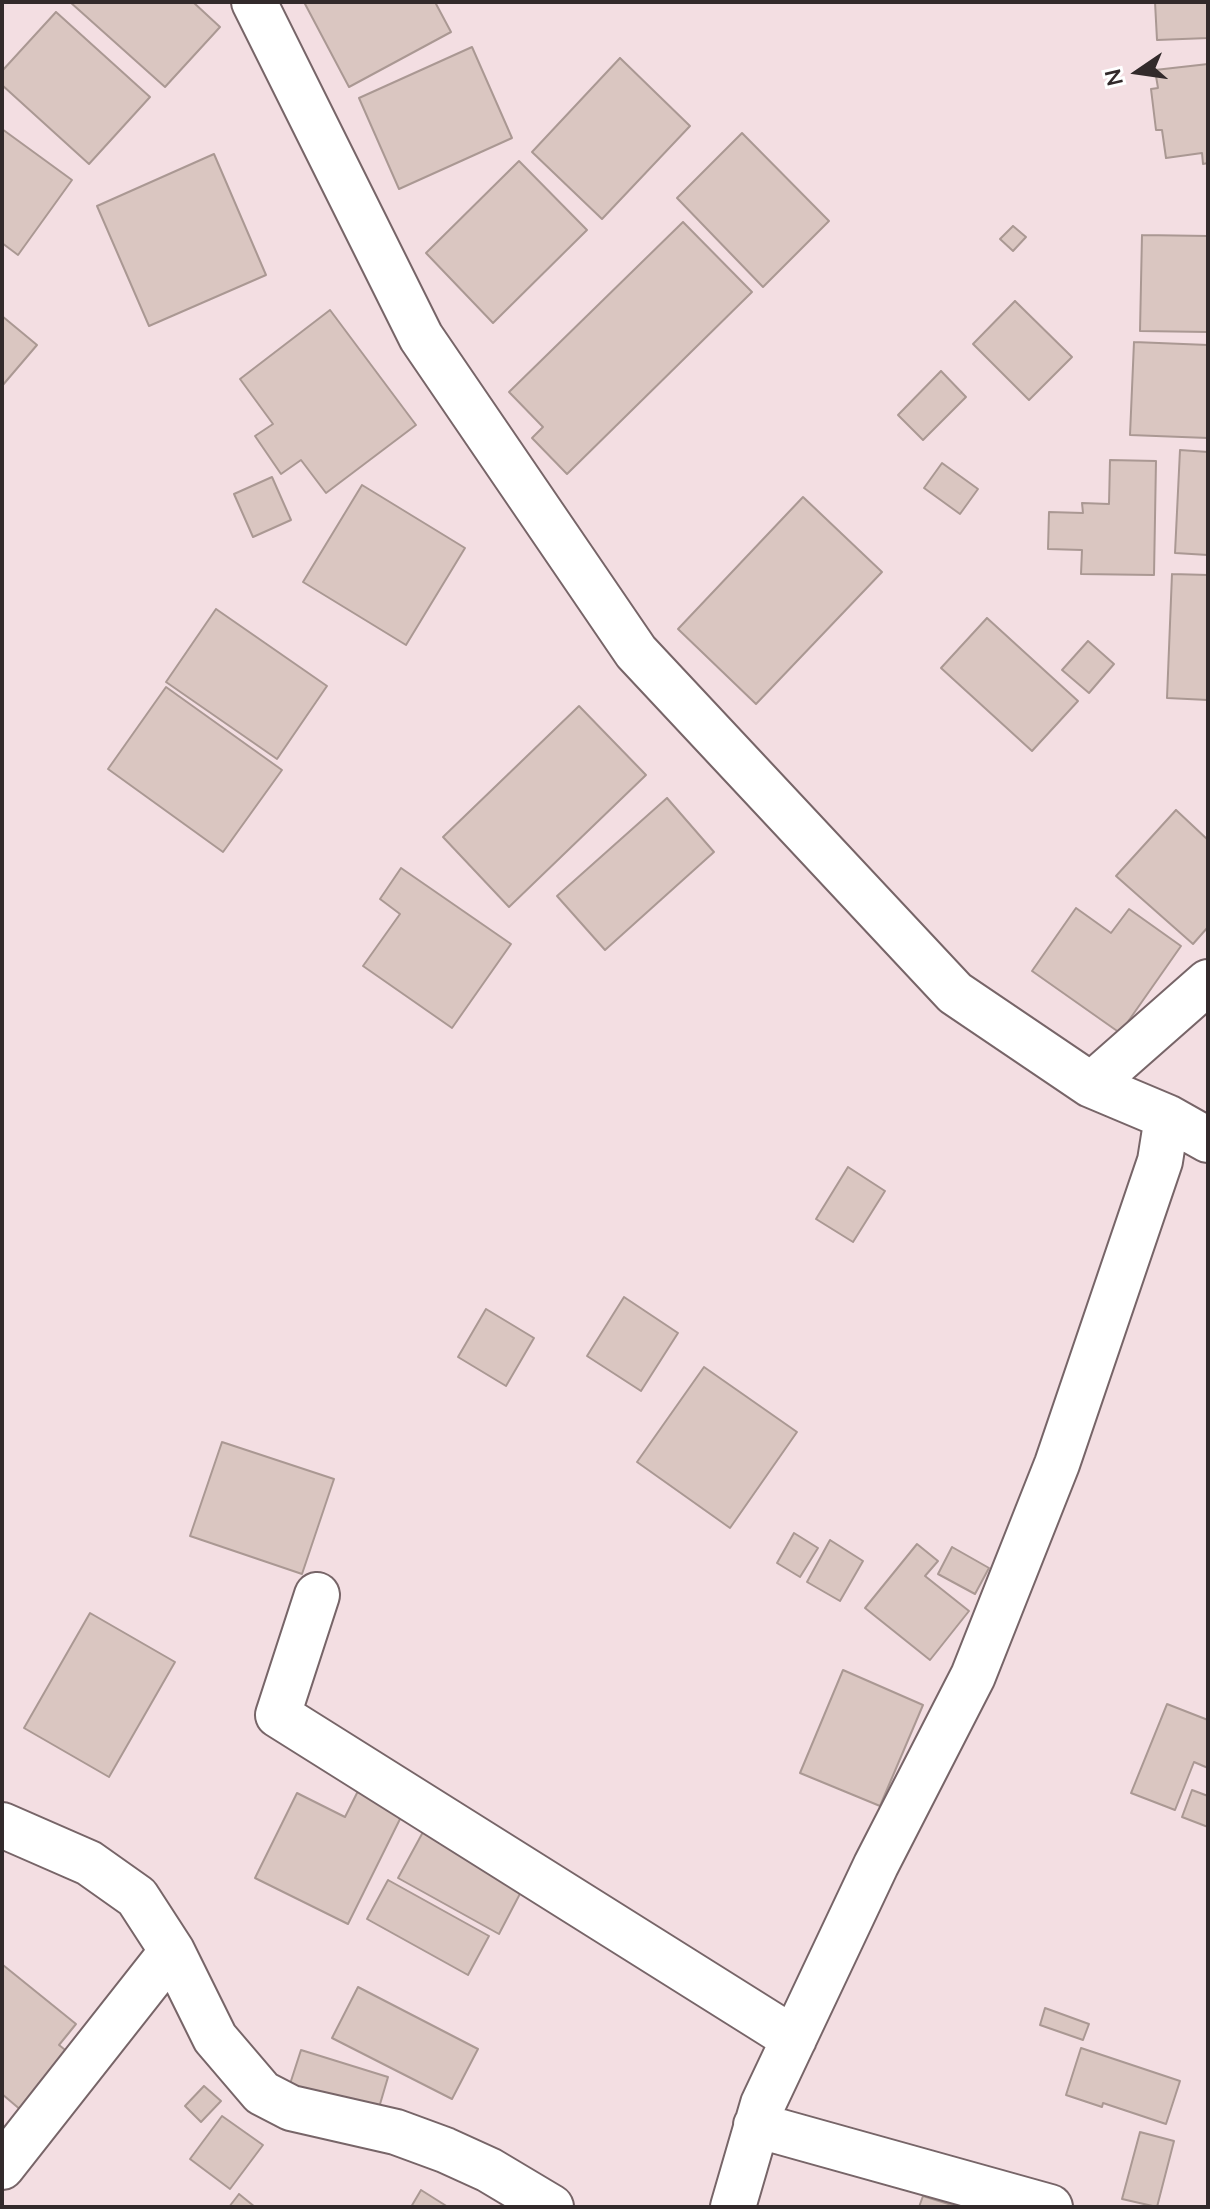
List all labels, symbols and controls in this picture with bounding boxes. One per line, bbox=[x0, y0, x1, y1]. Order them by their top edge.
north arrow bbox=[1098, 32, 1178, 112]
text: N bbox=[1098, 66, 1131, 89]

